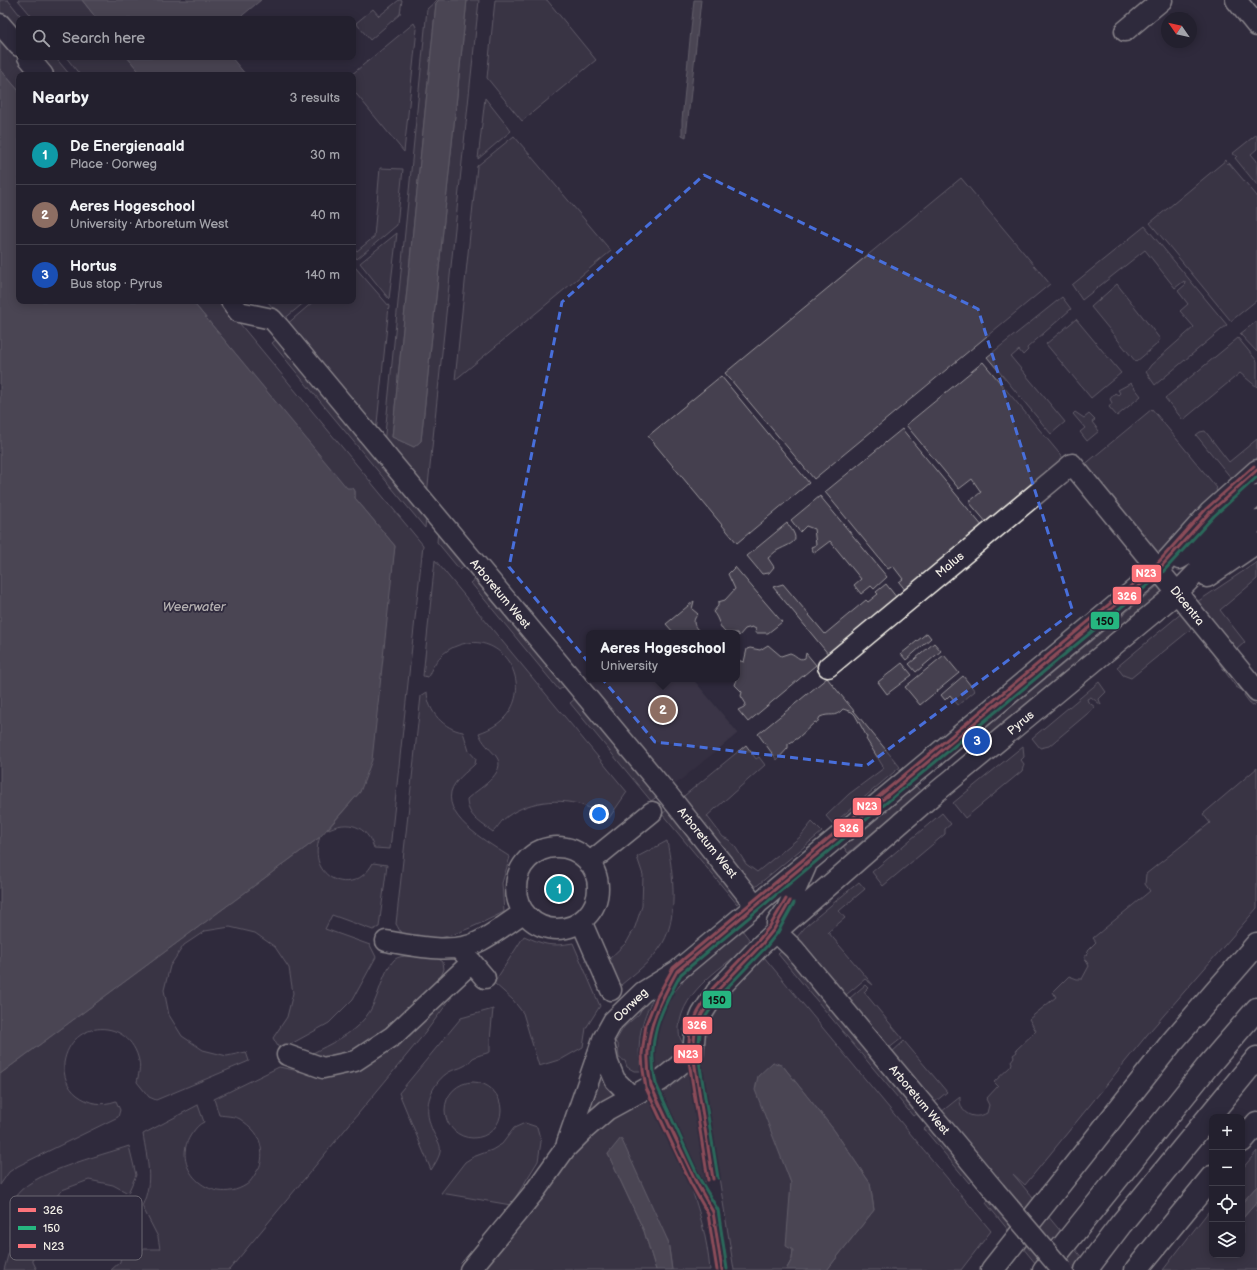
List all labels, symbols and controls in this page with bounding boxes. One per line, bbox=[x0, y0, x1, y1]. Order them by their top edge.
north arrow bbox=[1161, 12, 1197, 48]
search box bbox=[16, 16, 356, 60]
icon: search bbox=[30, 27, 52, 49]
text: Search here bbox=[62, 29, 145, 48]
text: Nearby bbox=[32, 88, 89, 108]
text: 3 results bbox=[289, 90, 340, 106]
text: De Energienaald bbox=[70, 137, 184, 156]
text: 1 bbox=[42, 147, 48, 163]
text: 30 m bbox=[310, 147, 340, 163]
text: Place · Oorweg bbox=[70, 156, 157, 172]
text: Aeres Hogeschool bbox=[70, 197, 195, 216]
text: 2 bbox=[41, 207, 49, 223]
text: 40 m bbox=[310, 207, 340, 223]
text: University · Arboretum West bbox=[70, 216, 229, 232]
text: Hortus bbox=[70, 257, 117, 276]
text: 3 bbox=[41, 267, 49, 283]
text: 140 m bbox=[305, 267, 340, 283]
text: Bus stop · Pyrus bbox=[70, 276, 162, 292]
street label: Malus bbox=[933, 549, 967, 581]
street label: Arboretum West bbox=[466, 556, 534, 632]
line badge: N23 bbox=[1131, 564, 1162, 583]
text: N23 bbox=[1136, 567, 1157, 580]
street label: Dicentra bbox=[1167, 583, 1208, 629]
line badge: 326 bbox=[1112, 586, 1142, 605]
text: 326 bbox=[1117, 590, 1137, 603]
water label: Weerwater bbox=[163, 599, 227, 615]
line badge: 150 bbox=[1090, 611, 1120, 630]
text: 150 bbox=[1096, 615, 1114, 628]
popup bbox=[586, 630, 740, 682]
text: Aeres Hogeschool bbox=[601, 639, 725, 658]
text: University bbox=[601, 658, 658, 674]
pin: 2 bbox=[650, 695, 676, 725]
street label: Pyrus bbox=[1005, 707, 1038, 739]
pin: 3 bbox=[964, 726, 990, 756]
line badge: N23 bbox=[852, 797, 882, 816]
text: N23 bbox=[857, 800, 878, 813]
your location bbox=[589, 804, 609, 824]
street label: Arboretum West bbox=[674, 805, 740, 882]
line badge: 326 bbox=[833, 818, 864, 838]
text: 326 bbox=[839, 822, 859, 835]
pin: 1 bbox=[546, 874, 572, 904]
street label: Oorweg bbox=[611, 985, 651, 1025]
line badge: 150 bbox=[702, 990, 732, 1009]
text: 150 bbox=[708, 994, 726, 1007]
line badge: 326 bbox=[682, 1016, 713, 1035]
text: 326 bbox=[687, 1019, 707, 1032]
line badge: N23 bbox=[673, 1044, 703, 1064]
text: N23 bbox=[678, 1048, 699, 1061]
street label: Arboretum West bbox=[885, 1062, 953, 1138]
map controls bbox=[1209, 1114, 1245, 1258]
button: + bbox=[1209, 1114, 1245, 1150]
button: − bbox=[1209, 1150, 1245, 1186]
button: locate bbox=[1209, 1186, 1245, 1222]
legend bbox=[10, 1196, 142, 1260]
text: 326 bbox=[43, 1204, 63, 1217]
text: 150 bbox=[43, 1222, 61, 1235]
button: layers bbox=[1209, 1222, 1245, 1258]
text: N23 bbox=[43, 1240, 65, 1253]

